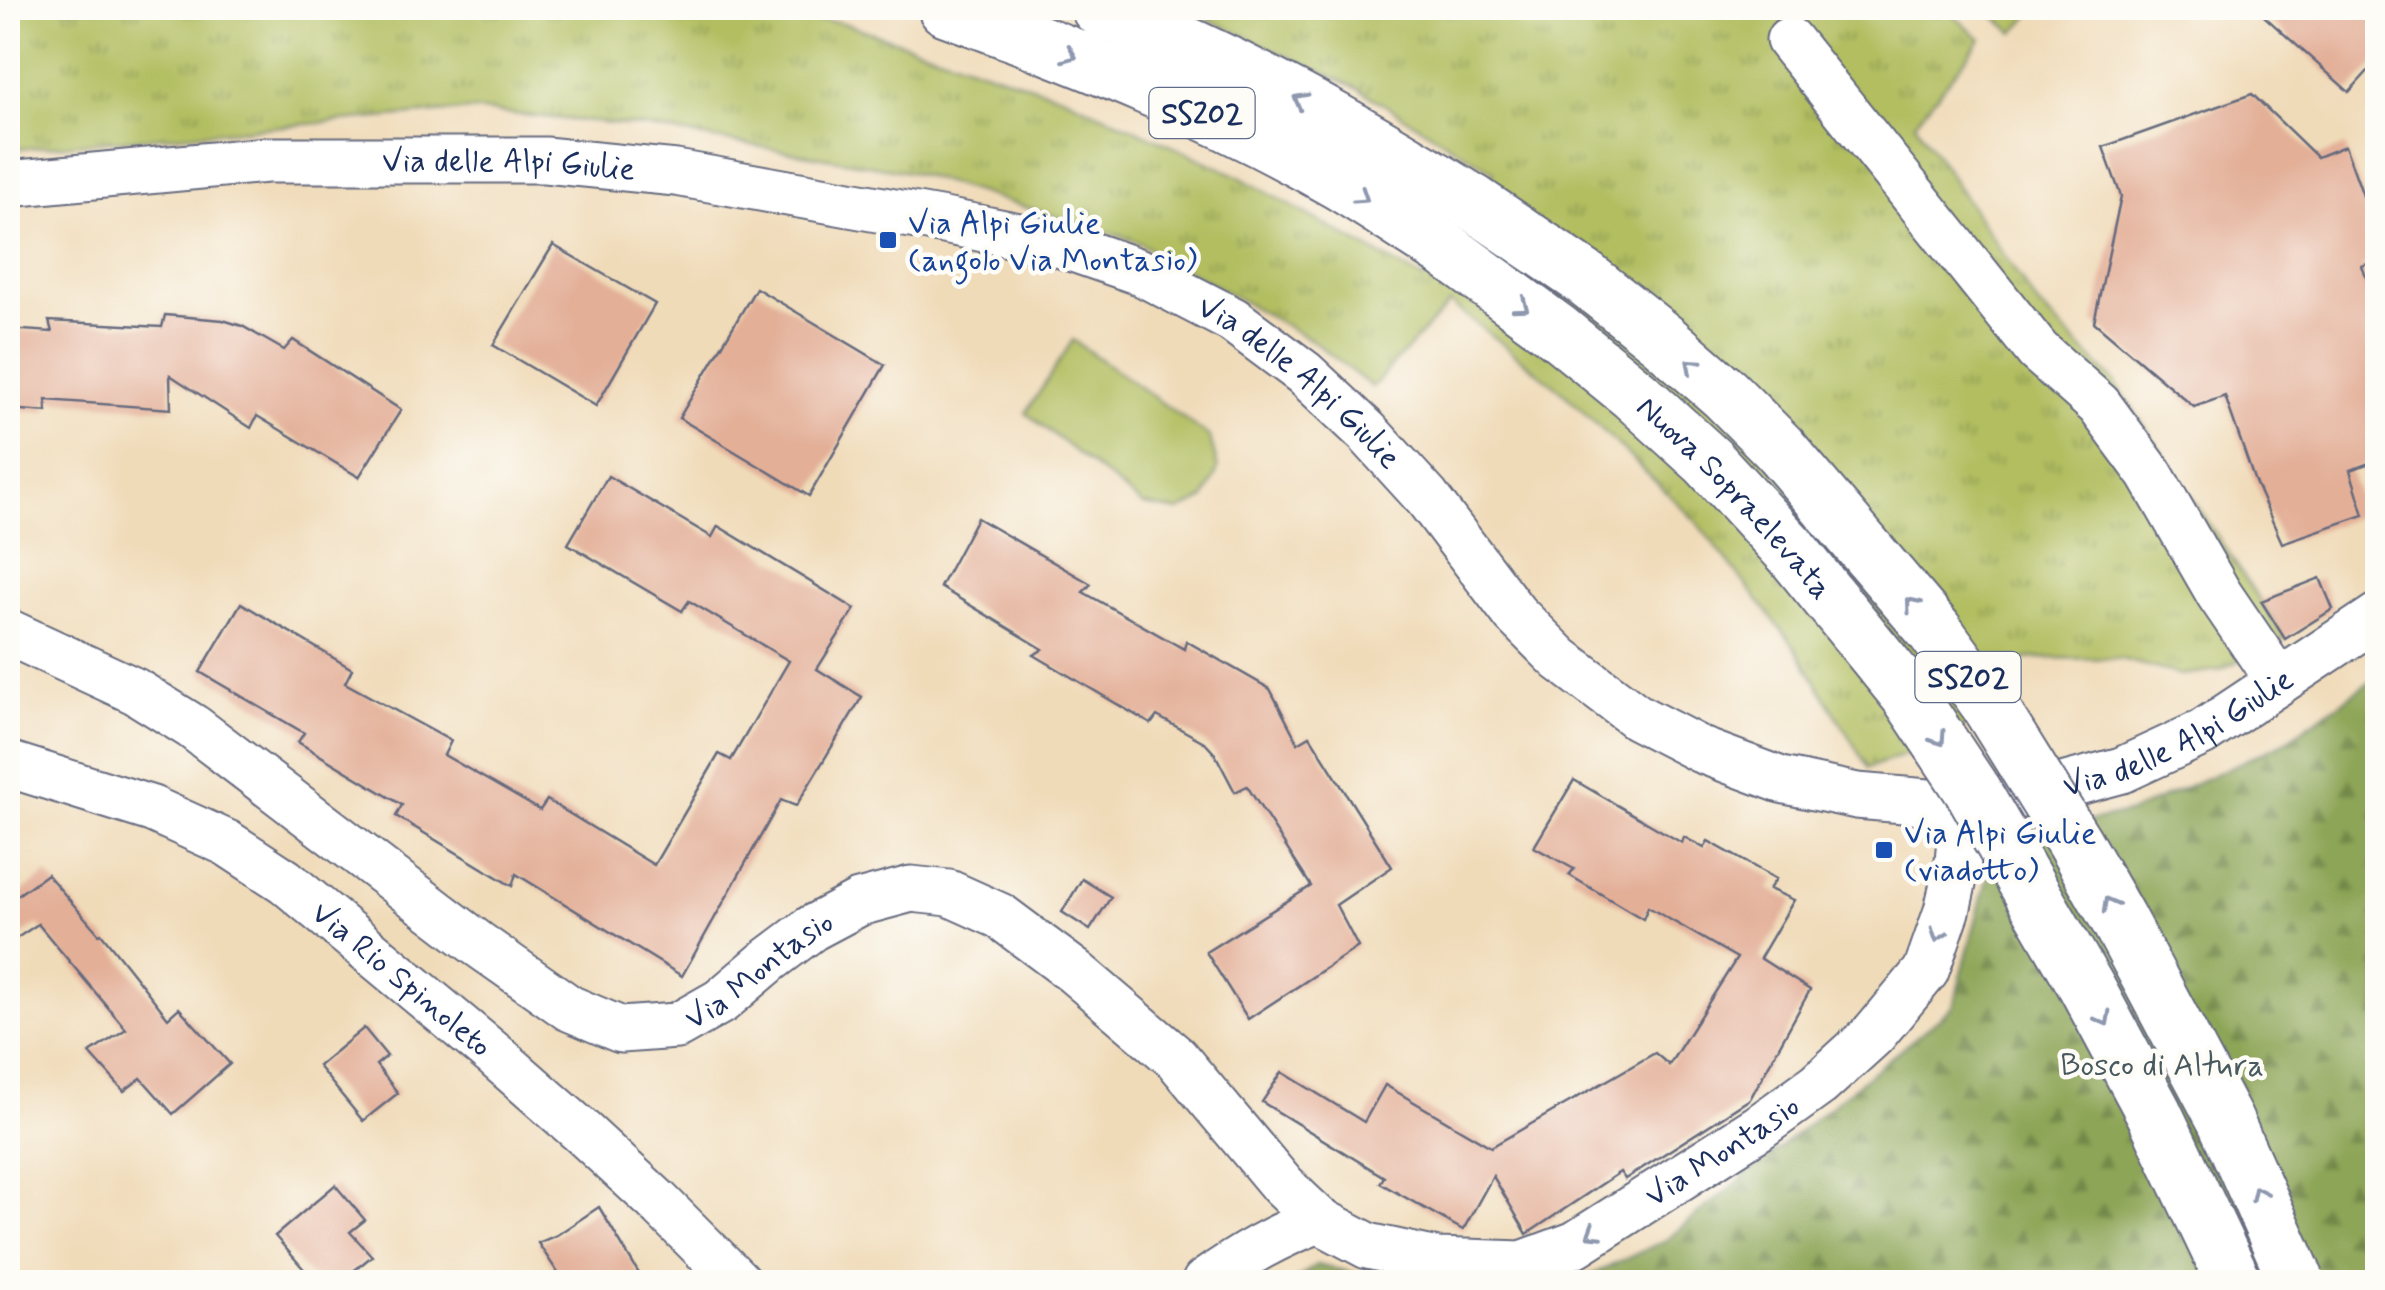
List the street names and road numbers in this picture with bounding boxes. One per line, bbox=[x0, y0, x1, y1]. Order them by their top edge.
road number: SS202 bbox=[1150, 88, 1254, 138]
street label: Via delle Alpi Giulie bbox=[382, 141, 637, 192]
street label: Via delle Alpi Giulie bbox=[1190, 286, 1410, 479]
street label: Nuova Sopraelevata bbox=[1627, 387, 1841, 609]
road number: SS202 bbox=[1916, 652, 2020, 702]
street label: Via delle Alpi Giulie bbox=[2058, 659, 2302, 808]
street label: Via Rio Spinoleto bbox=[302, 893, 500, 1067]
street label: Via Montasio bbox=[677, 902, 841, 1040]
street label: Via Montasio bbox=[1637, 1086, 1809, 1218]

